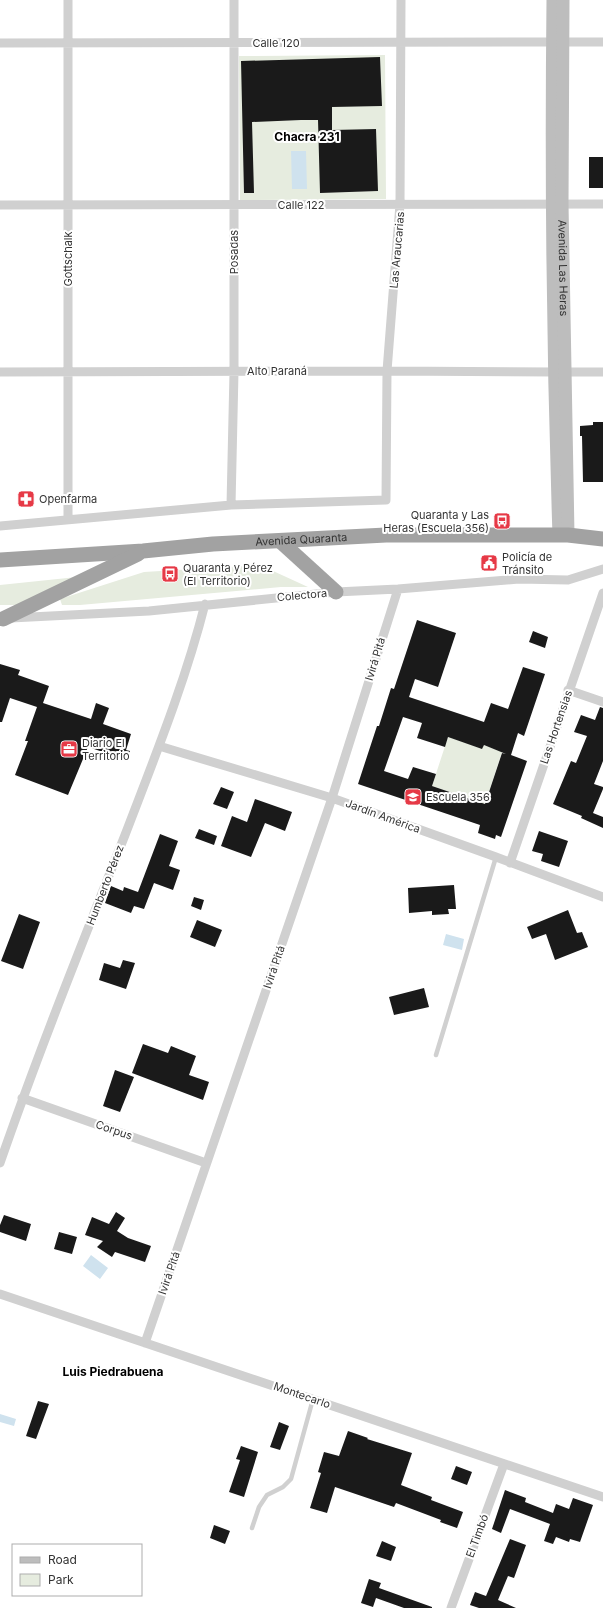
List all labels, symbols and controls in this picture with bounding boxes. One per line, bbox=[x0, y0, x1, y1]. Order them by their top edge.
street label: Calle 120 bbox=[252, 36, 300, 50]
district label: Chacra 231 bbox=[274, 129, 340, 144]
street label: Calle 122 bbox=[278, 198, 324, 212]
street label: Las Araucarias bbox=[387, 211, 407, 289]
street label: Avenida Las Heras bbox=[555, 220, 571, 317]
street label: Posadas bbox=[227, 230, 241, 274]
street label: Gottschalk bbox=[61, 231, 75, 287]
street label: Alto Paraná bbox=[247, 364, 307, 378]
pharmacy icon: Openfarma bbox=[16, 489, 36, 509]
place label: Openfarma bbox=[39, 492, 97, 506]
place label: Quaranta y Las Heras (Escuela 356) bbox=[383, 508, 489, 535]
bus stop icon: Quaranta y Las Heras (Escuela 356) bbox=[492, 511, 512, 531]
street label: Avenida Quaranta bbox=[255, 530, 348, 549]
place label: Policía de Tránsito bbox=[502, 550, 552, 577]
public building icon: Policía de Tránsito bbox=[479, 553, 499, 573]
place label: Quaranta y Pérez (El Territorio) bbox=[183, 561, 273, 588]
bus stop icon: Quaranta y Pérez (El Territorio) bbox=[160, 564, 180, 584]
street label: Colectora bbox=[276, 586, 328, 604]
street label: Ivirá Pitá bbox=[362, 636, 388, 682]
street label: Las Hortensias bbox=[537, 688, 575, 766]
place label: Diario El Territorio bbox=[82, 736, 130, 763]
office icon: Diario El Territorio bbox=[59, 739, 79, 759]
school or university icon: Escuela 356 bbox=[403, 787, 423, 807]
place label: Escuela 356 bbox=[426, 790, 490, 804]
street label: Jardín América bbox=[344, 796, 422, 836]
street label: Humberto Pérez bbox=[83, 843, 127, 927]
street label: Ivirá Pitá bbox=[260, 944, 288, 990]
street label: Corpus bbox=[94, 1117, 134, 1143]
street label: Ivirá Pitá bbox=[155, 1250, 183, 1296]
district label: Luis Piedrabuena bbox=[62, 1364, 164, 1379]
street label: Montecarlo bbox=[272, 1379, 333, 1411]
street label: El Timbó bbox=[463, 1512, 491, 1560]
legend bbox=[12, 1544, 142, 1596]
text: Road bbox=[48, 1552, 77, 1567]
text: Park bbox=[48, 1572, 74, 1587]

